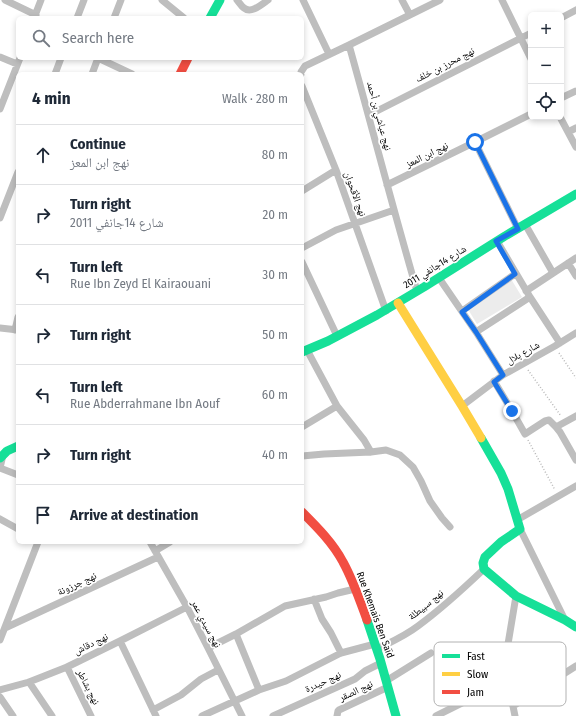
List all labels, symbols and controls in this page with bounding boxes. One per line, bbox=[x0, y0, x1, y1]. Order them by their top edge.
map controls bbox=[528, 12, 564, 120]
button: + bbox=[528, 12, 564, 48]
search box bbox=[16, 16, 304, 60]
icon: search bbox=[30, 27, 52, 49]
text: Search here bbox=[62, 29, 134, 47]
street label: نهج محرز بن خلف bbox=[413, 45, 477, 85]
button: − bbox=[528, 48, 564, 84]
street label: نهج عياشي بن أحمد bbox=[363, 80, 395, 153]
button: locate bbox=[528, 84, 564, 120]
text: 4 min bbox=[32, 88, 71, 109]
text: Walk · 280 m bbox=[222, 91, 288, 106]
route start bbox=[466, 133, 484, 151]
text: Continue bbox=[70, 135, 126, 153]
street label: نهج ابن المعز bbox=[403, 139, 450, 171]
icon: ahead bbox=[32, 144, 54, 166]
text: 80 m bbox=[262, 147, 288, 162]
text: نهج ابن المعز bbox=[70, 155, 129, 170]
street label: نهج الأقحوان bbox=[341, 170, 369, 218]
text: Turn right bbox=[70, 195, 131, 213]
icon: right bbox=[32, 204, 54, 226]
text: 20 m bbox=[262, 207, 288, 222]
text: شارع 14جانفي 2011 bbox=[70, 215, 163, 230]
street label: شارع 14جانفي 2011 bbox=[401, 243, 470, 292]
text: Turn left bbox=[70, 258, 123, 276]
icon: left bbox=[32, 264, 54, 286]
text: 30 m bbox=[262, 267, 288, 282]
text: Rue Ibn Zeyd El Kairaouani bbox=[70, 276, 211, 291]
icon: right bbox=[32, 324, 54, 346]
text: Turn right bbox=[70, 326, 131, 344]
text: 50 m bbox=[262, 327, 288, 342]
street label: شارع بلال bbox=[504, 339, 542, 367]
text: Turn left bbox=[70, 378, 123, 396]
icon: left bbox=[32, 384, 54, 406]
text: 60 m bbox=[262, 387, 288, 402]
text: Rue Abderrahmane Ibn Aouf bbox=[70, 396, 220, 411]
route end bbox=[503, 402, 521, 420]
icon: right bbox=[32, 444, 54, 466]
text: Turn right bbox=[70, 446, 131, 464]
text: 40 m bbox=[262, 447, 288, 462]
icon: arrive bbox=[32, 504, 54, 526]
text: Arrive at destination bbox=[70, 506, 198, 524]
street label: نهج جرزونة bbox=[56, 570, 99, 598]
street label: Rue Khemais Ben Saïd bbox=[354, 570, 396, 660]
street label: نهج سبيطلة bbox=[406, 587, 446, 623]
street label: نهج سيدي عمر bbox=[187, 597, 224, 651]
street label: نهج دقاش bbox=[72, 630, 110, 657]
legend bbox=[434, 642, 566, 706]
text: Fast bbox=[467, 650, 485, 663]
street label: نهج بشاطر bbox=[74, 666, 102, 707]
text: Slow bbox=[467, 668, 488, 681]
street label: نهج حيدرة bbox=[303, 669, 343, 695]
street label: نهج الصقر bbox=[336, 678, 375, 704]
text: Jam bbox=[467, 686, 484, 699]

